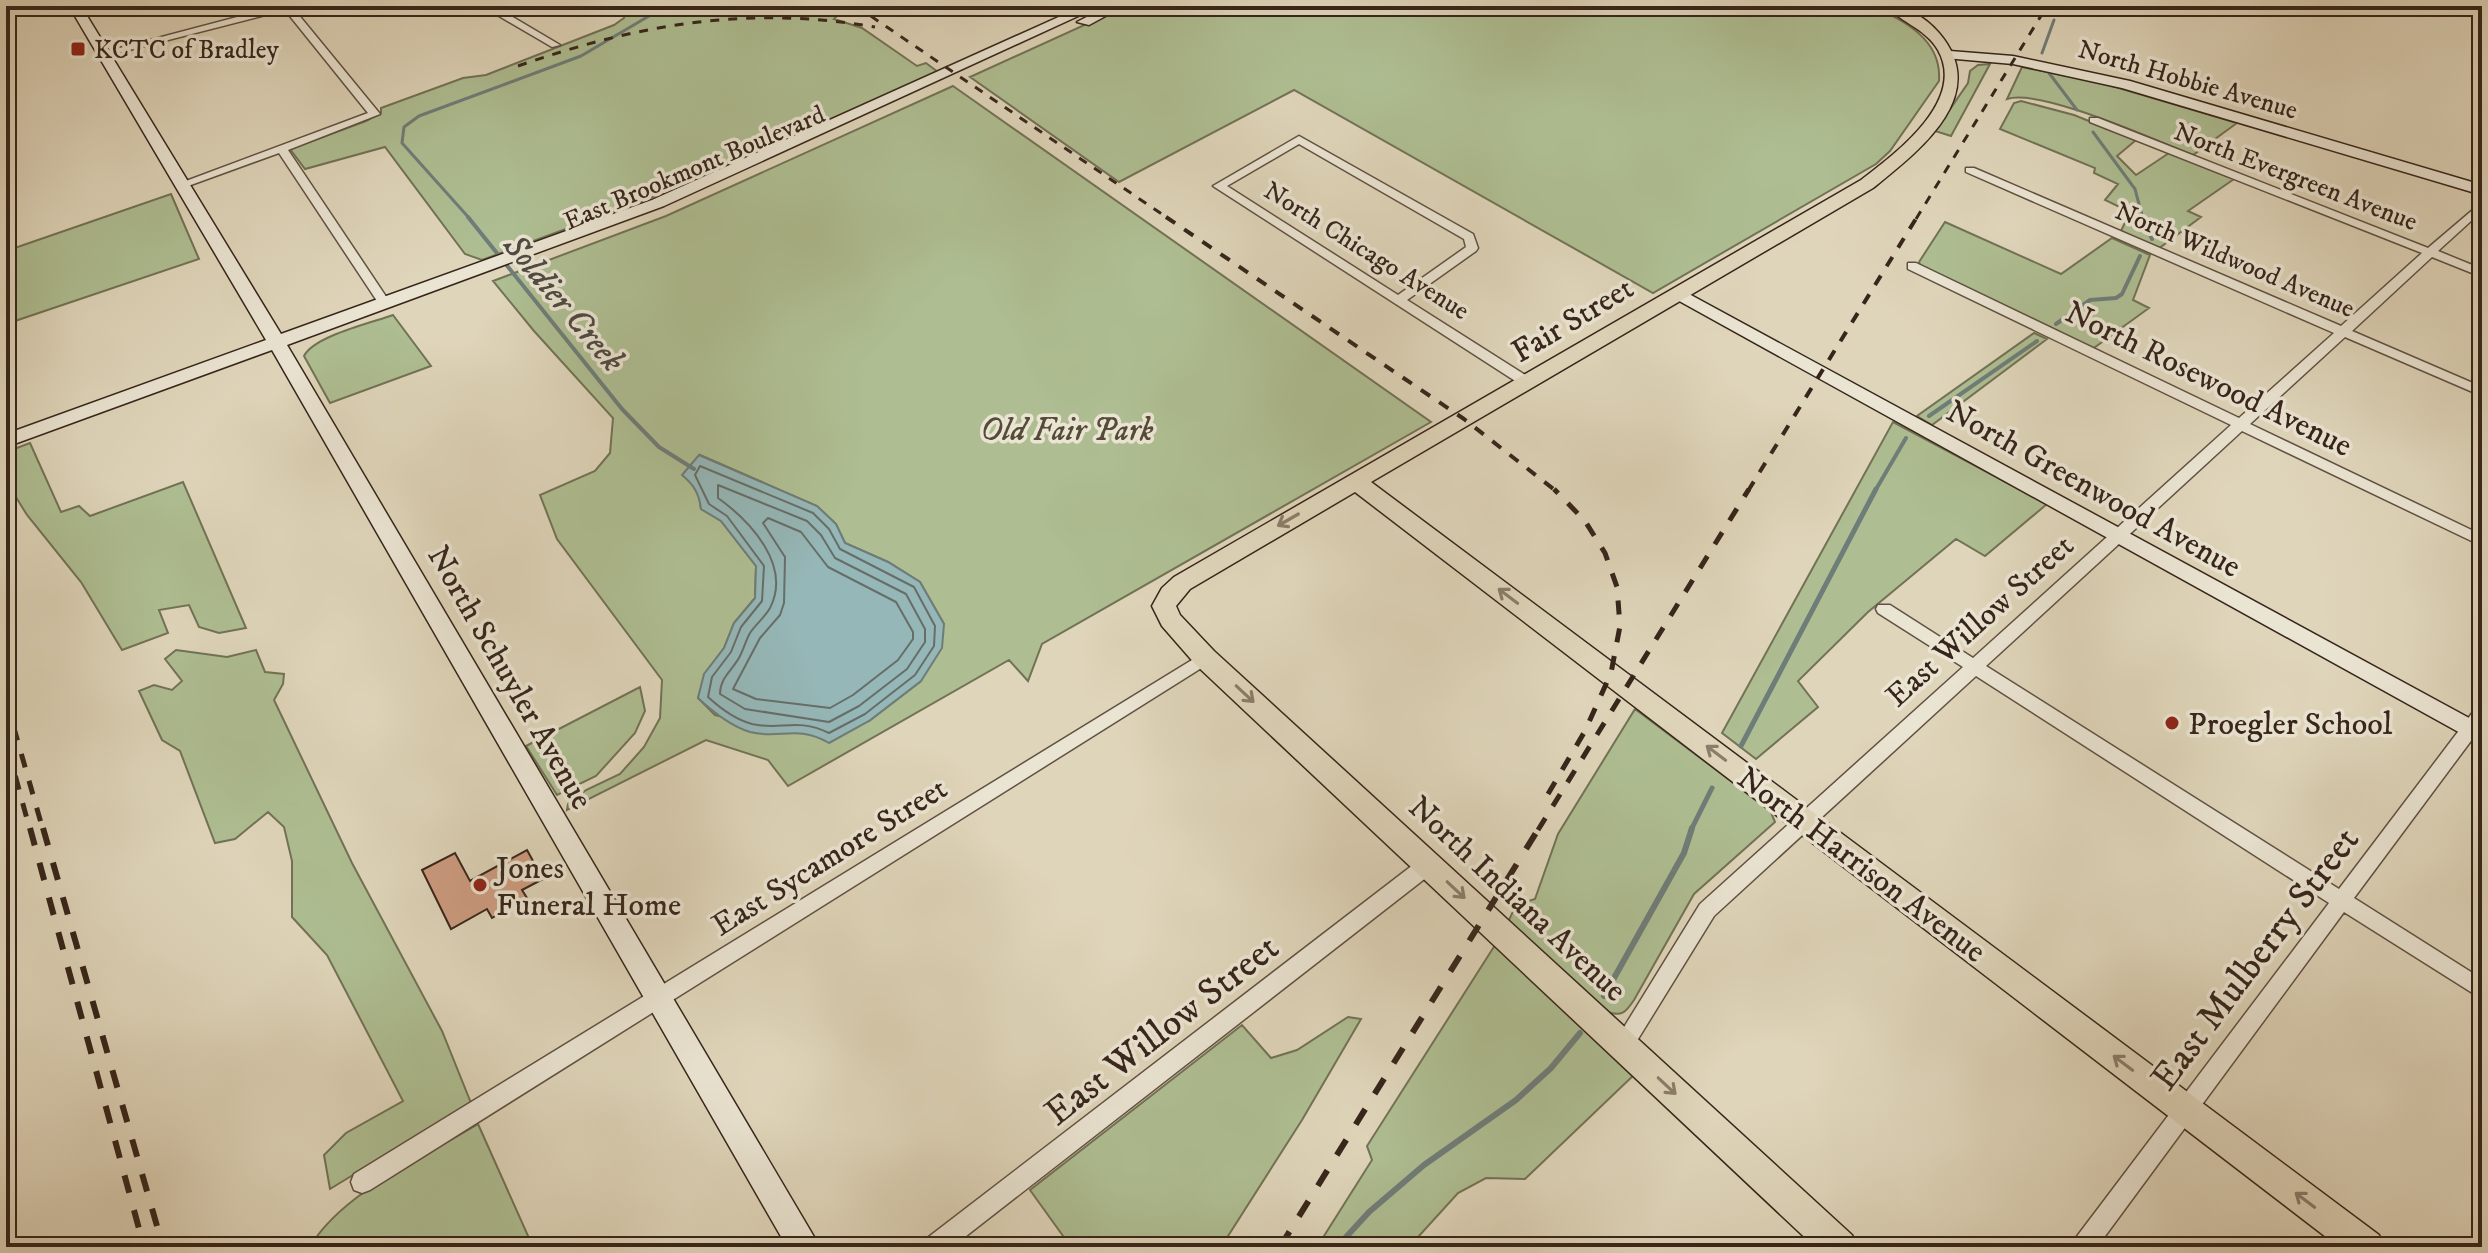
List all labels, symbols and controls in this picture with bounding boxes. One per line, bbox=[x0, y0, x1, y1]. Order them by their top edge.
street label: North Hobbie Avenue bbox=[2074, 33, 2301, 128]
place label: KCTC of Bradley bbox=[94, 34, 279, 67]
marker: KCTC of Bradley bbox=[69, 40, 87, 58]
street label: East Brookmont Boulevard bbox=[559, 98, 830, 238]
street label: North Evergreen Avenue bbox=[2169, 116, 2422, 239]
street label: North Chicago Avenue bbox=[1257, 175, 1475, 328]
street label: North Wildwood Avenue bbox=[2110, 195, 2359, 326]
water label: Soldier Creek bbox=[493, 225, 634, 381]
street label: Fair Street bbox=[1505, 269, 1641, 373]
street label: North Rosewood Avenue bbox=[2058, 293, 2358, 467]
street label: North Greenwood Avenue bbox=[1939, 392, 2247, 587]
park label: Old Fair Park bbox=[981, 411, 1154, 451]
one-way arrow bbox=[1277, 512, 1300, 528]
street label: East Willow Street bbox=[1878, 527, 2083, 716]
street label: North Schuyler Avenue bbox=[417, 539, 601, 817]
one-way arrow bbox=[1498, 588, 1520, 605]
one-way arrow bbox=[1234, 685, 1254, 703]
place label: Proegler School bbox=[2188, 705, 2393, 745]
marker: Proegler School bbox=[2163, 714, 2181, 732]
one-way arrow bbox=[1706, 745, 1727, 762]
street label: North Harrison Avenue bbox=[1728, 759, 1993, 972]
street label: East Sycamore Street bbox=[705, 769, 955, 946]
street label: North Indiana Avenue bbox=[1399, 788, 1634, 1011]
street label: East Mulberry Street bbox=[2141, 818, 2370, 1101]
place label: Jones Funeral Home bbox=[493, 849, 681, 926]
marker: Jones Funeral Home bbox=[471, 876, 489, 894]
one-way arrow bbox=[1446, 880, 1466, 899]
street label: East Willow Street bbox=[1036, 924, 1289, 1137]
one-way arrow bbox=[2113, 1054, 2135, 1071]
one-way arrow bbox=[1657, 1076, 1677, 1095]
one-way arrow bbox=[2295, 1192, 2316, 1209]

